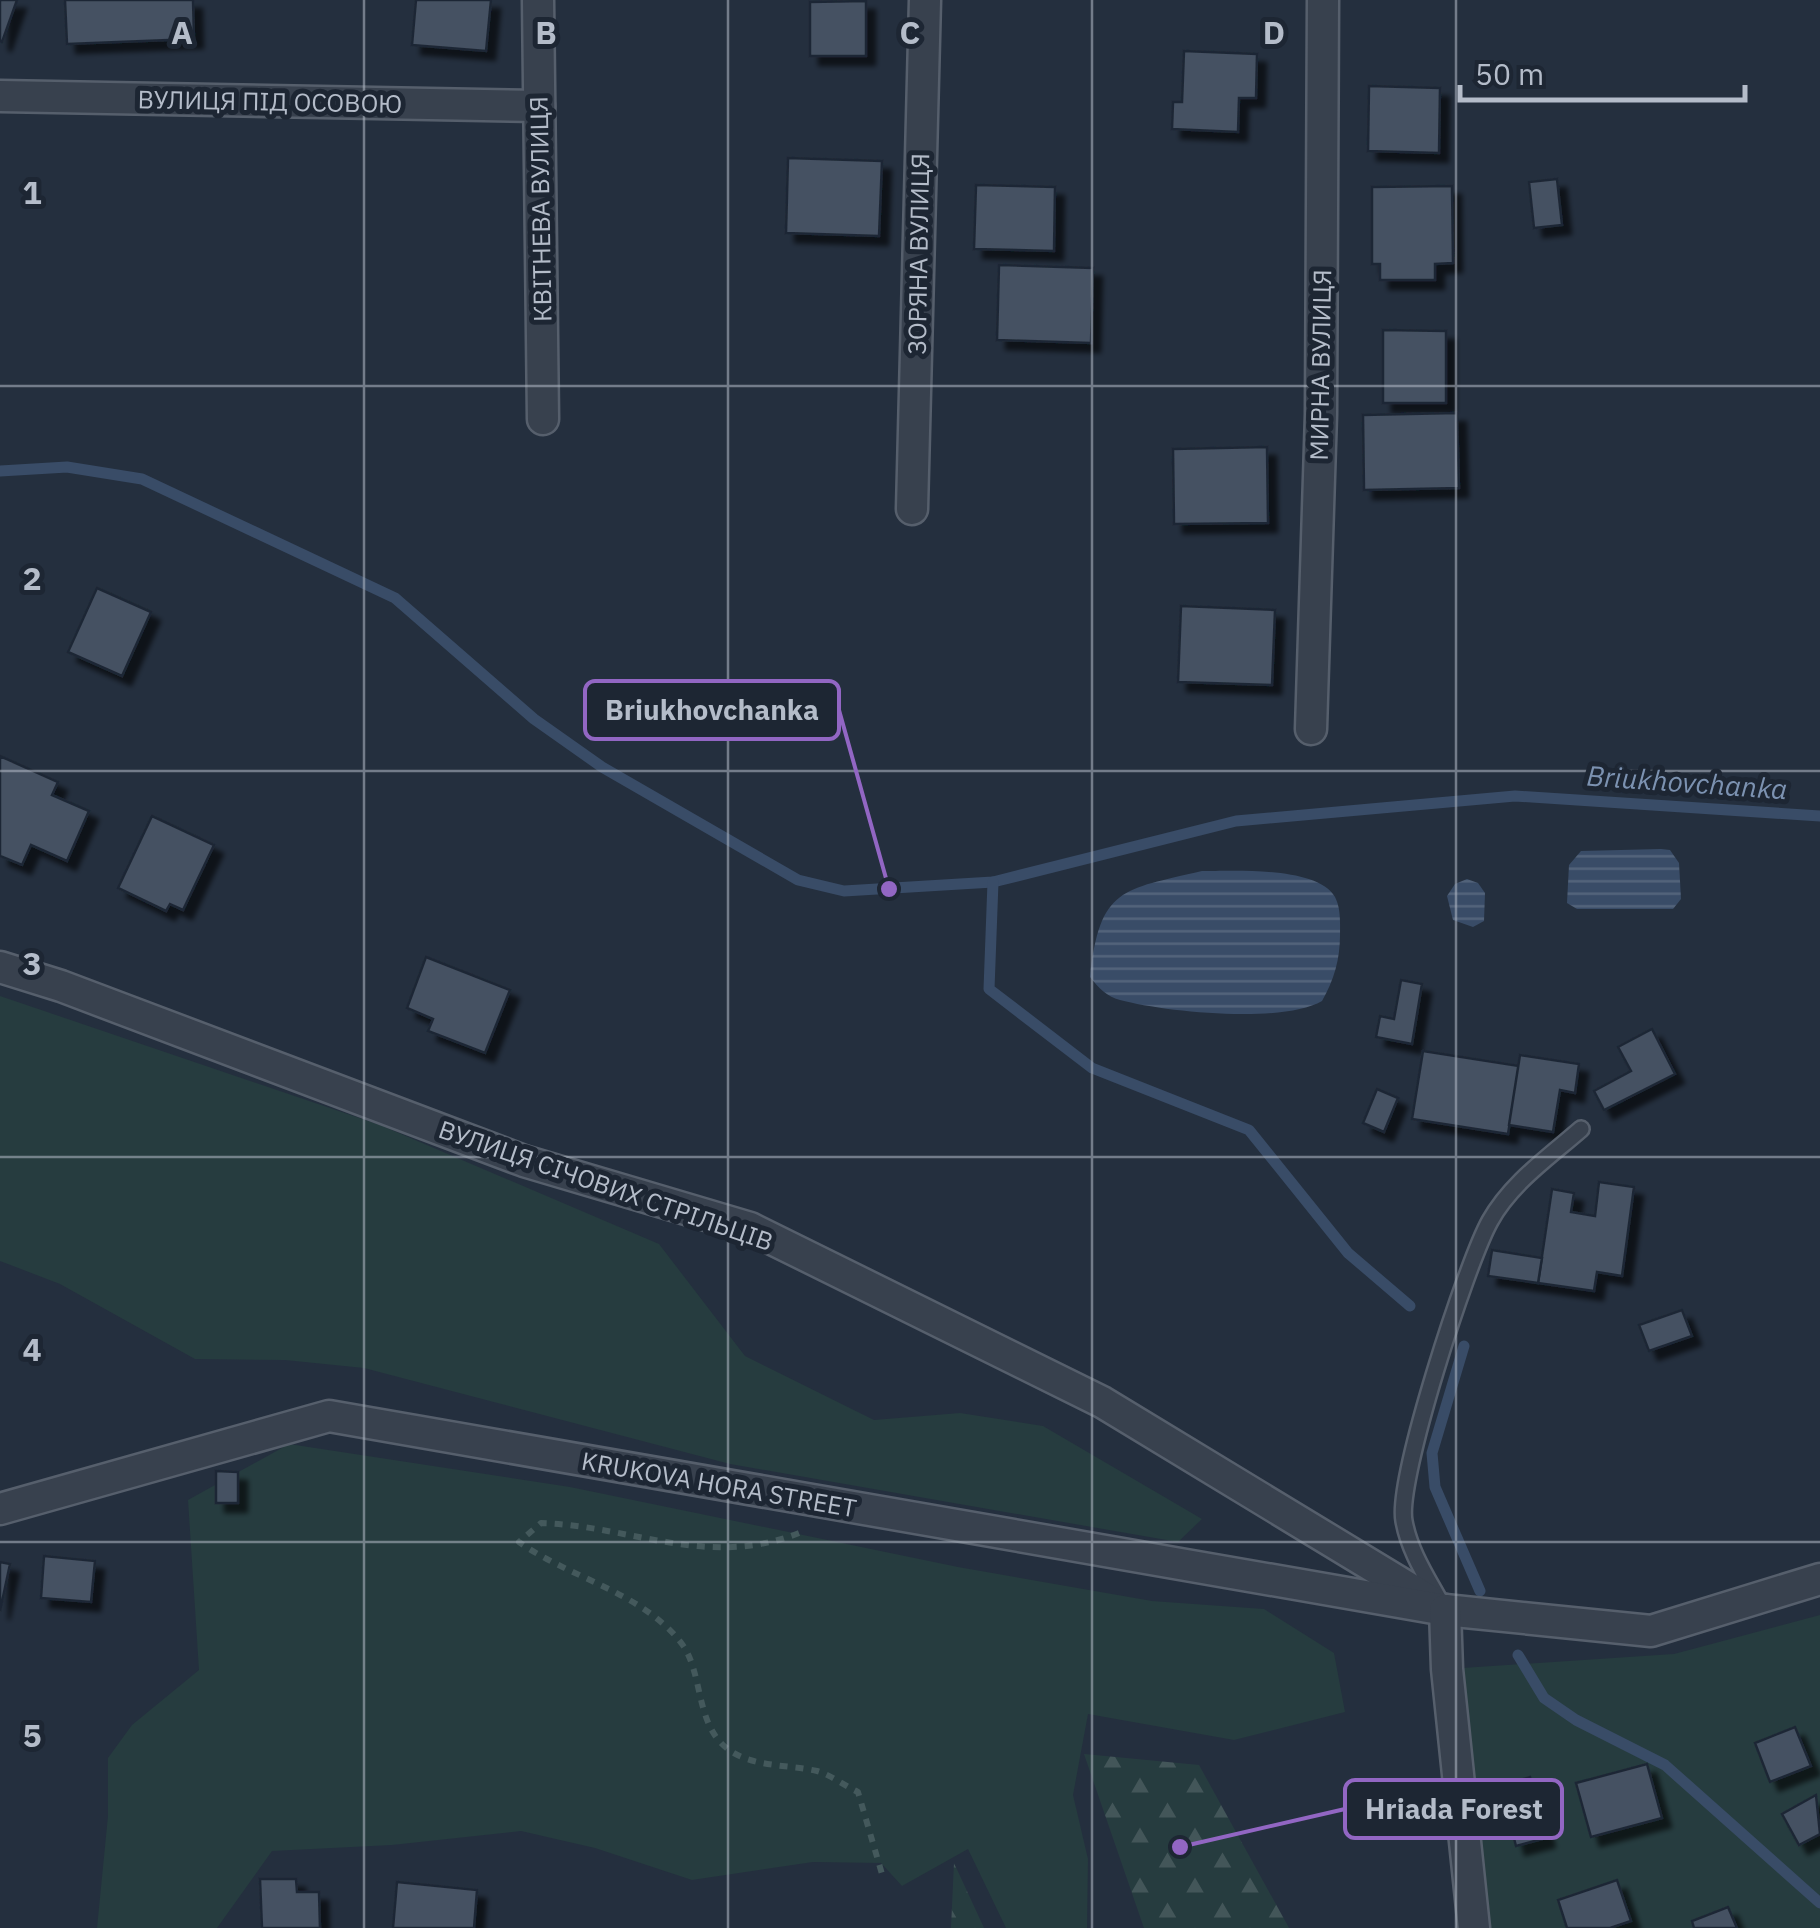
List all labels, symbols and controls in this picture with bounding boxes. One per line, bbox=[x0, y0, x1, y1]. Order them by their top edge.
text: A bbox=[171, 11, 193, 53]
text: B bbox=[535, 11, 557, 53]
text: C bbox=[900, 11, 920, 53]
text: D bbox=[1263, 11, 1285, 53]
scale bar bbox=[1460, 40, 1745, 102]
text: 50 m bbox=[1475, 54, 1544, 93]
street label: ВУЛИЦЯ ПІД ОСОВОЮ bbox=[137, 82, 403, 120]
street label: КВІТНЕВА ВУЛИЦЯ bbox=[522, 96, 558, 322]
street label: ЗОРЯНА ВУЛИЦЯ bbox=[900, 153, 936, 355]
text: 1 bbox=[22, 171, 42, 213]
street label: МИРНА ВУЛИЦЯ bbox=[1302, 269, 1338, 461]
text: 2 bbox=[22, 557, 42, 599]
callout: Briukhovchanka bbox=[585, 681, 839, 739]
text: Briukhovchanka bbox=[605, 691, 819, 728]
water label: Briukhovchanka bbox=[1585, 757, 1789, 807]
text: 3 bbox=[22, 942, 42, 984]
street label: ВУЛИЦЯ СІЧОВИХ СТРІЛЬЦІВ bbox=[434, 1112, 778, 1258]
text: 4 bbox=[22, 1328, 42, 1370]
street label: KRUKOVA HORA STREET bbox=[579, 1444, 859, 1524]
text: 5 bbox=[22, 1714, 42, 1756]
callout: Hriada Forest bbox=[1345, 1780, 1562, 1838]
text: Hriada Forest bbox=[1365, 1790, 1543, 1827]

